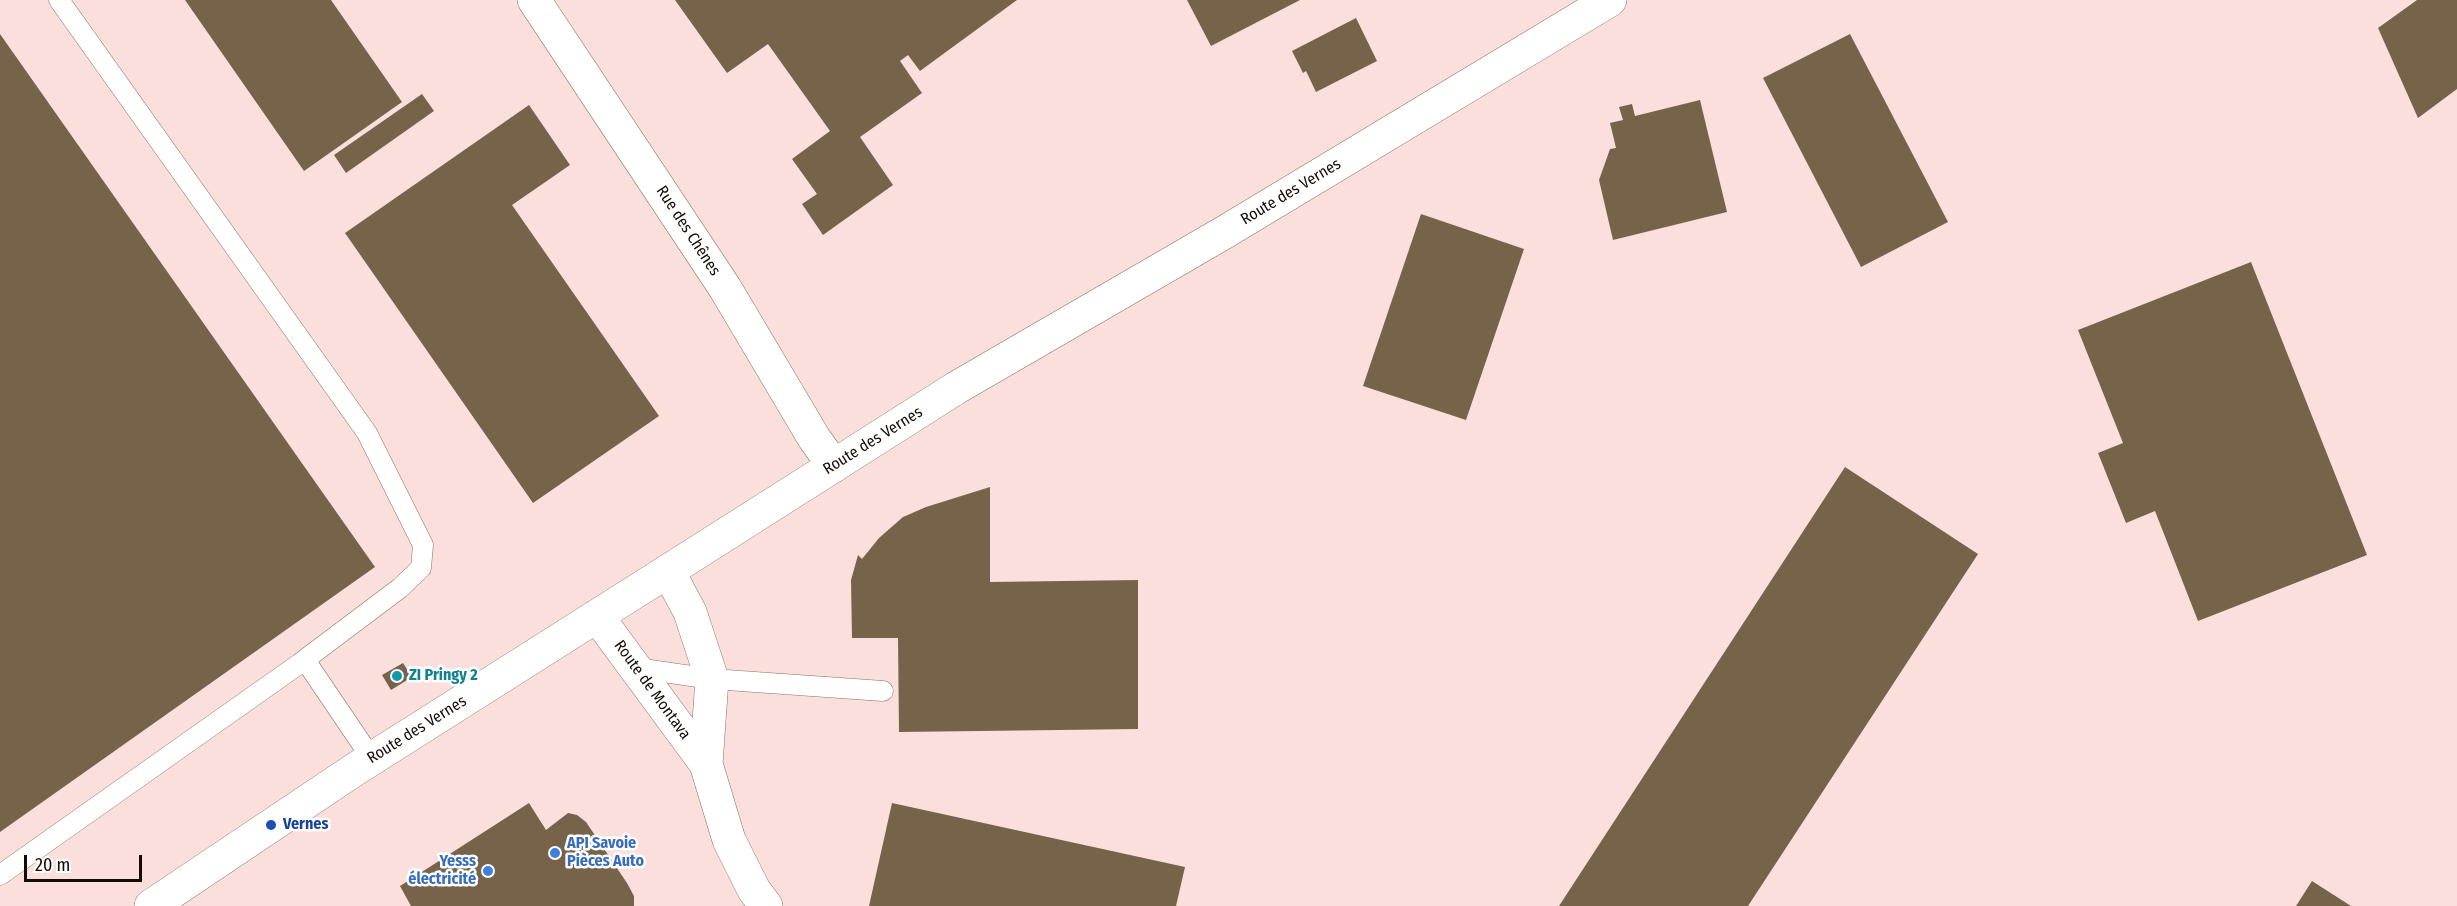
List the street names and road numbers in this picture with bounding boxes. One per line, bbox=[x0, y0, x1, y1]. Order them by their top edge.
street label: Route des Vernes bbox=[1237, 155, 1345, 229]
street label: Rue des Chênes bbox=[652, 182, 724, 280]
street label: Route des Vernes bbox=[820, 403, 926, 479]
street label: Route de Montava bbox=[610, 637, 694, 743]
street label: Route des Vernes bbox=[364, 692, 470, 768]

